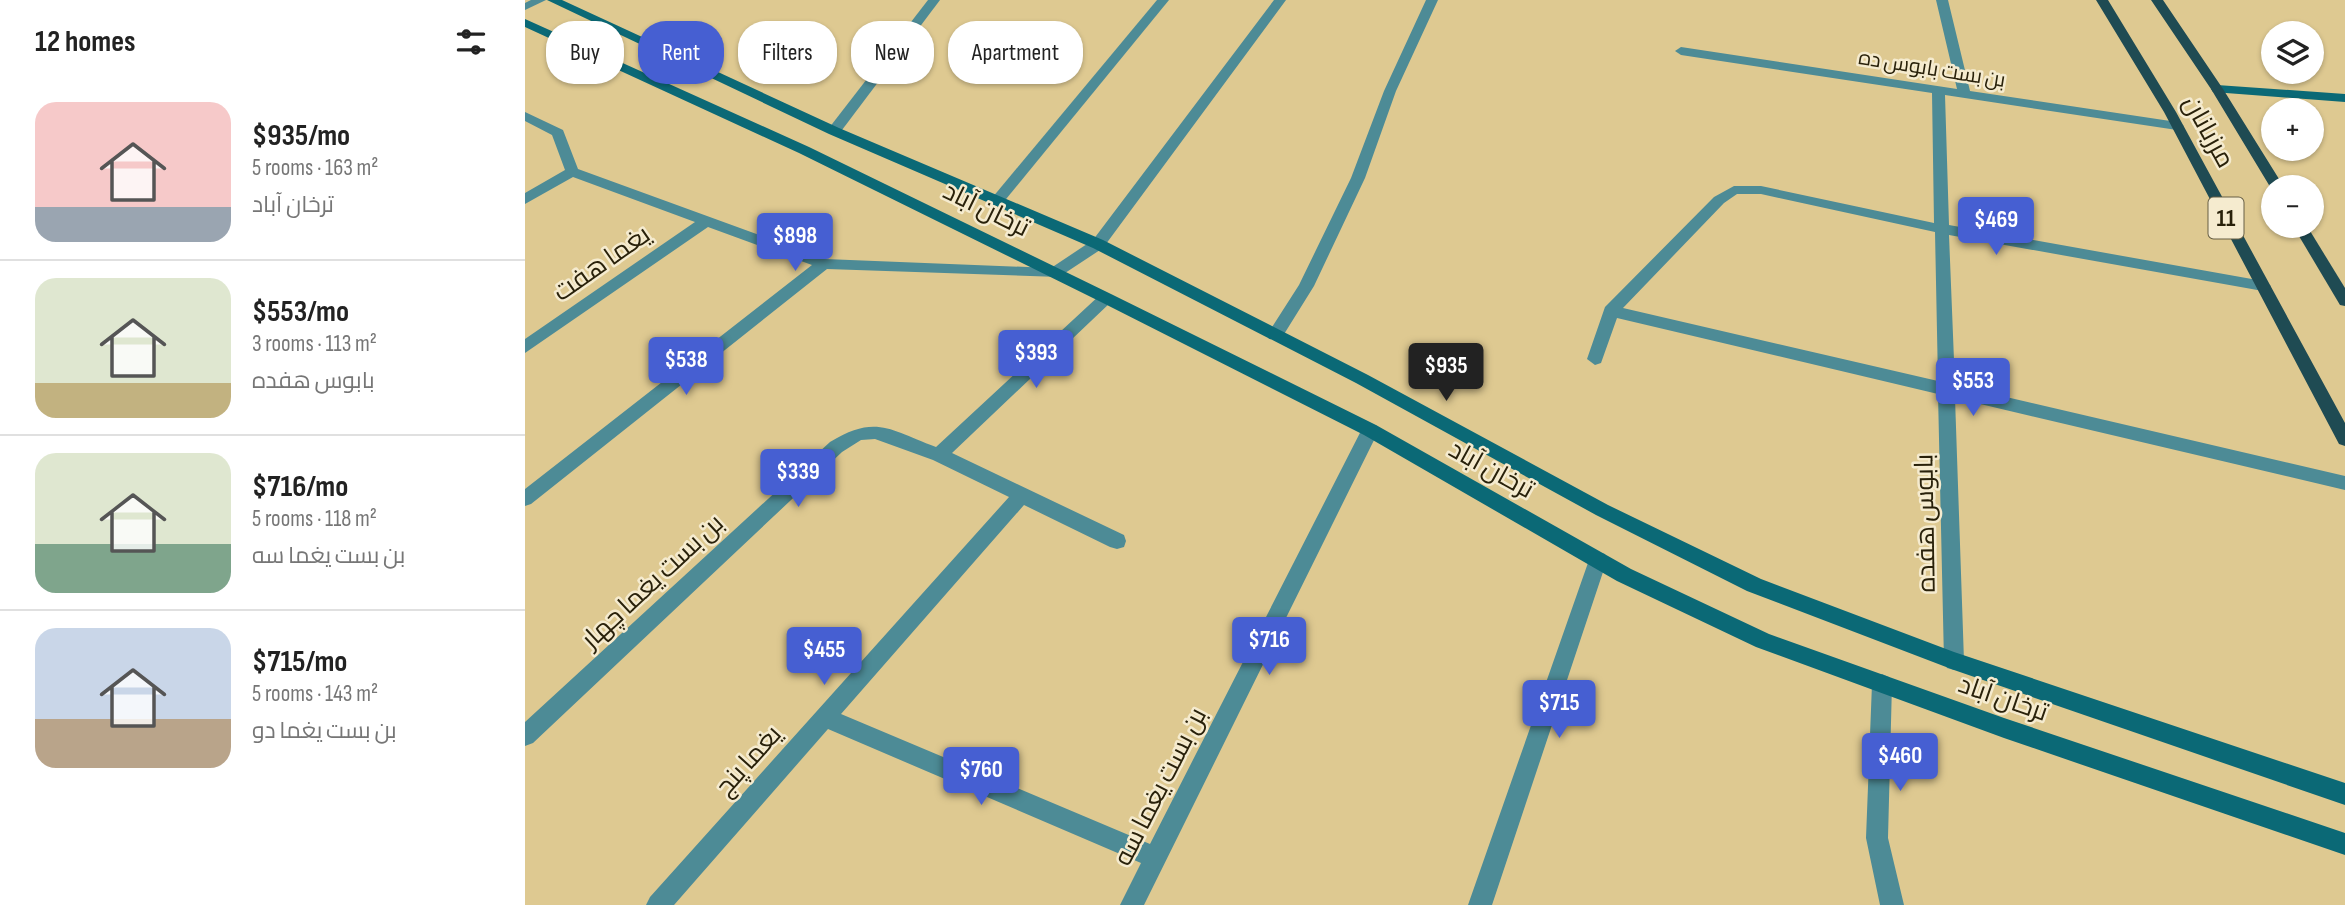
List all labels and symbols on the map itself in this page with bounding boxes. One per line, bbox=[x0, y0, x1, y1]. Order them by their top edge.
street label: بن بست بابوس ده bbox=[1857, 45, 2007, 93]
street label: مرزبانان bbox=[2176, 90, 2240, 174]
street label: ترخان آباد bbox=[938, 176, 1034, 244]
pin: $469 bbox=[1955, 198, 2037, 257]
road number: 11 bbox=[2209, 198, 2243, 238]
pin: $898 bbox=[754, 214, 836, 273]
street label: یغما هفت bbox=[547, 219, 657, 309]
pin: $393 bbox=[995, 330, 1077, 390]
pin: $538 bbox=[645, 338, 727, 397]
pin: $935 bbox=[1405, 344, 1487, 403]
pin: $553 bbox=[1932, 358, 2014, 418]
street label: ترخان آباد bbox=[1443, 434, 1539, 506]
pin: $339 bbox=[757, 449, 839, 509]
street label: بابوس هفده bbox=[1909, 453, 1943, 593]
street label: بن بست یغما چهار bbox=[574, 508, 730, 657]
pin: $716 bbox=[1228, 618, 1310, 677]
pin: $455 bbox=[783, 628, 865, 687]
street label: ترخان آباد bbox=[1954, 669, 2052, 729]
pin: $715 bbox=[1518, 680, 1600, 740]
street label: بن بست یغما سه bbox=[1108, 703, 1214, 871]
street label: یغما پنج bbox=[709, 719, 789, 802]
pin: $460 bbox=[1859, 734, 1941, 793]
pin: $760 bbox=[940, 748, 1022, 807]

